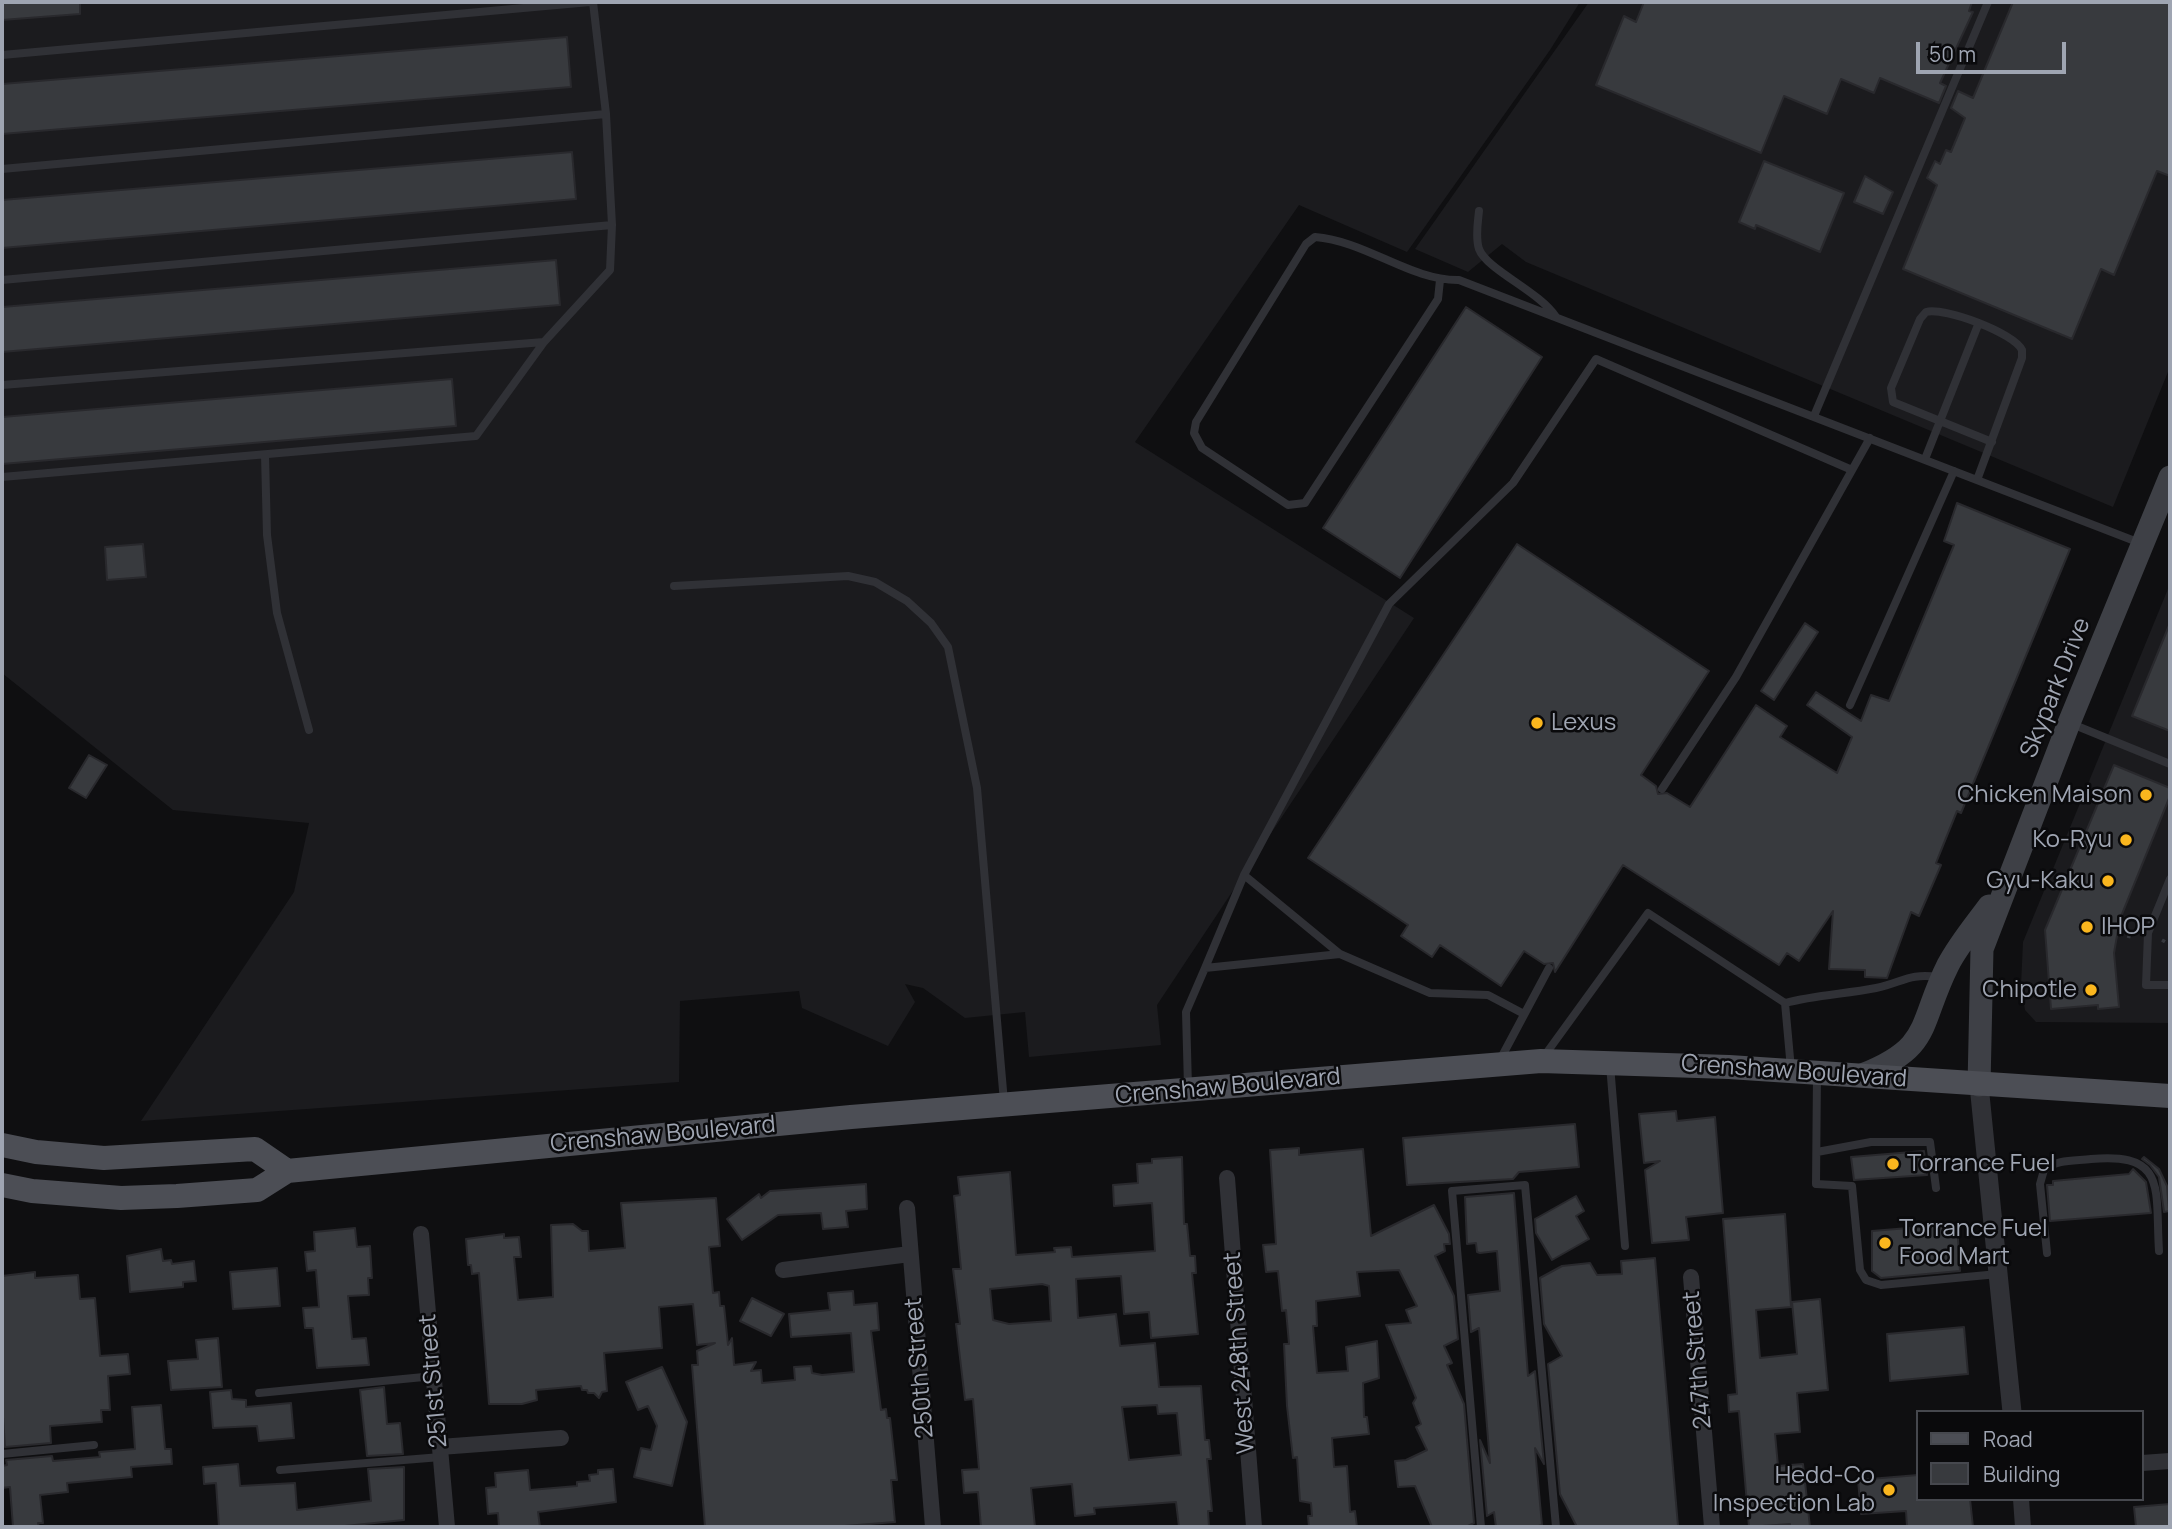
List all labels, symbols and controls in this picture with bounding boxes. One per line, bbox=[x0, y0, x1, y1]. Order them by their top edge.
scale bar bbox=[1920, 28, 2070, 72]
text: 50 m bbox=[1929, 40, 1976, 68]
street label: Skypark Drive bbox=[2015, 614, 2097, 762]
place label: Lexus bbox=[1551, 709, 1616, 737]
marker: Lexus bbox=[1529, 715, 1545, 731]
place label: Chicken Maison bbox=[1957, 781, 2132, 809]
marker: Chicken Maison bbox=[2138, 787, 2154, 803]
place label: Ko-Ryu bbox=[2032, 826, 2112, 854]
marker: Ko-Ryu bbox=[2118, 832, 2134, 848]
place label: Gyu-Kaku bbox=[1986, 867, 2094, 895]
marker: Gyu-Kaku bbox=[2100, 873, 2116, 889]
place label: IHOP bbox=[2101, 913, 2155, 941]
marker: IHOP bbox=[2079, 919, 2095, 935]
place label: Chipotle bbox=[1982, 976, 2077, 1004]
marker: Chipotle bbox=[2083, 982, 2099, 998]
street label: Crenshaw Boulevard bbox=[1680, 1050, 1908, 1094]
street label: Crenshaw Boulevard bbox=[1114, 1063, 1342, 1111]
street label: Crenshaw Boulevard bbox=[549, 1111, 777, 1159]
place label: Torrance Fuel bbox=[1907, 1150, 2056, 1178]
marker: Torrance Fuel bbox=[1885, 1156, 1901, 1172]
place label: Torrance Fuel Food Mart bbox=[1899, 1215, 2048, 1271]
marker: Torrance Fuel Food Mart bbox=[1877, 1235, 1893, 1251]
street label: West 248th Street bbox=[1219, 1251, 1261, 1455]
street label: 247th Street bbox=[1678, 1290, 1718, 1430]
street label: 250th Street bbox=[899, 1296, 941, 1440]
street label: 251st Street bbox=[414, 1313, 454, 1449]
legend bbox=[1916, 1410, 2144, 1501]
text: Road bbox=[1983, 1425, 2033, 1453]
text: Building bbox=[1983, 1460, 2060, 1488]
place label: Hedd-Co Inspection Lab bbox=[1713, 1462, 1875, 1518]
marker: Hedd-Co Inspection Lab bbox=[1881, 1482, 1897, 1498]

